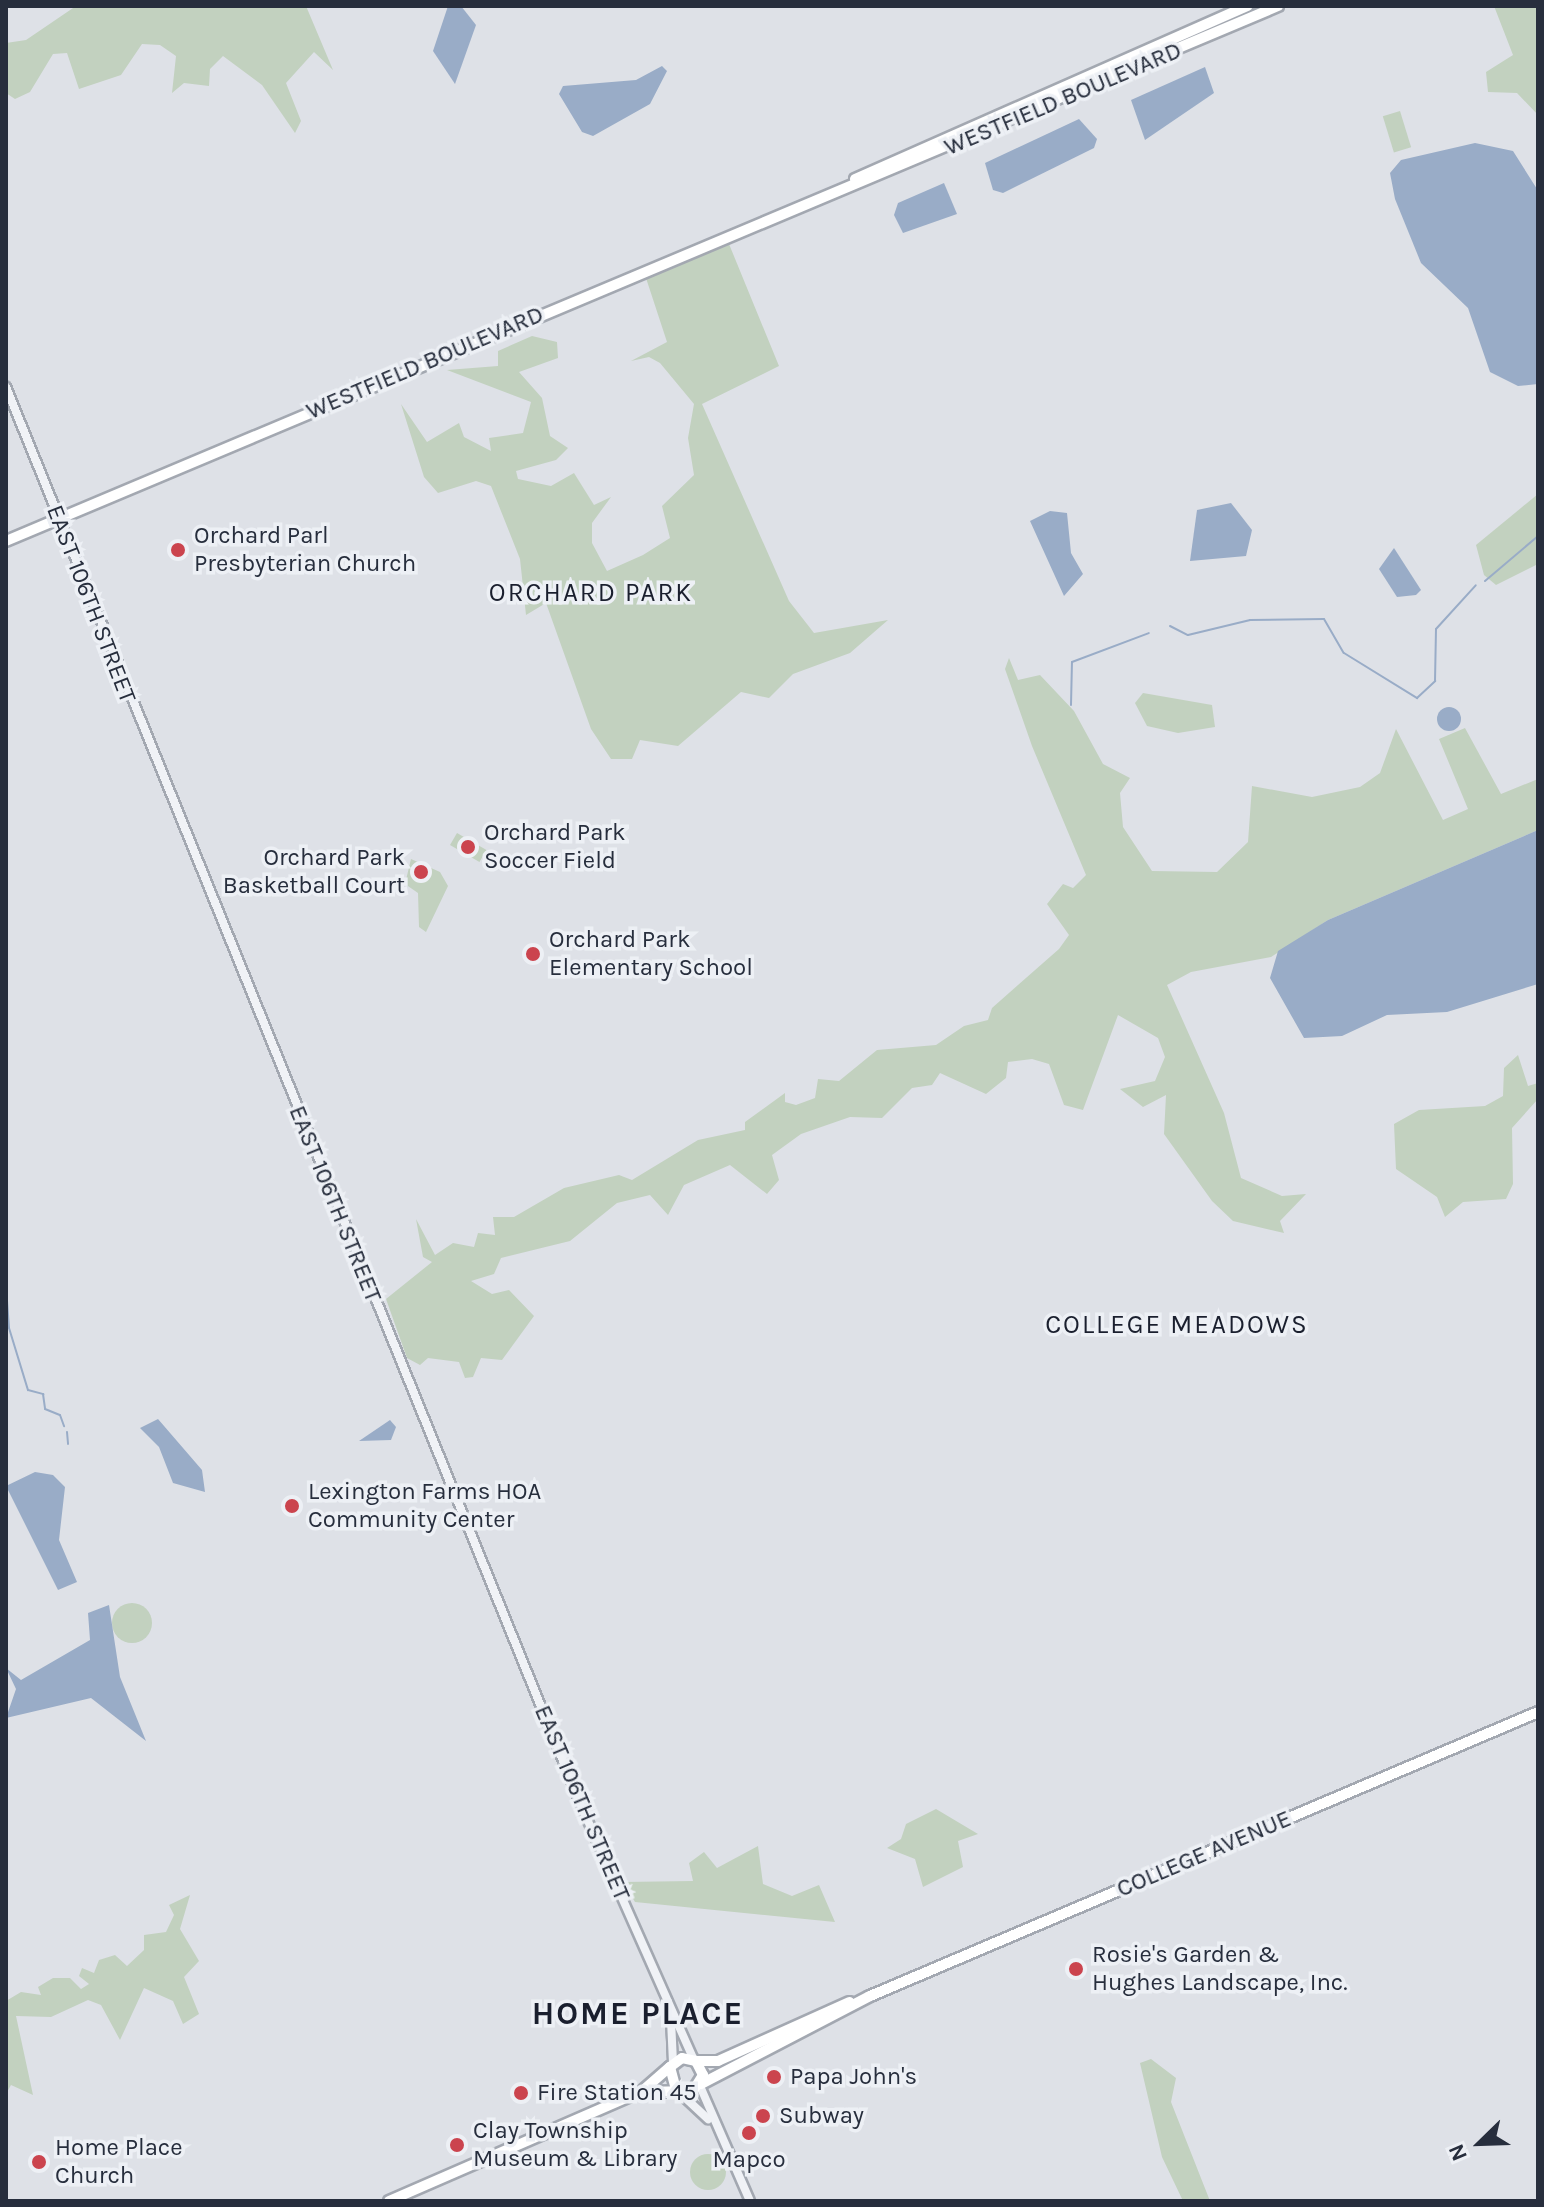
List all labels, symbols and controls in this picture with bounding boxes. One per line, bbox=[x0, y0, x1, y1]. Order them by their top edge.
street label: WESTFIELD BOULEVARD bbox=[940, 36, 1186, 162]
street label: WESTFIELD BOULEVARD bbox=[302, 300, 548, 426]
street label: EAST 106TH STREET bbox=[40, 501, 142, 707]
place label: Orchard Parl Presbyterian Church bbox=[194, 522, 416, 578]
marker: Orchard Parl Presbyterian Church bbox=[169, 541, 187, 559]
district label: ORCHARD PARK bbox=[489, 577, 693, 609]
place label: Orchard Park Soccer Field bbox=[484, 819, 626, 875]
marker: Orchard Park Soccer Field bbox=[459, 838, 477, 856]
place label: Orchard Park Basketball Court bbox=[223, 844, 405, 900]
marker: Orchard Park Basketball Court bbox=[412, 863, 430, 881]
place label: Orchard Park Elementary School bbox=[549, 926, 753, 982]
marker: Orchard Park Elementary School bbox=[524, 945, 542, 963]
street label: EAST 106TH STREET bbox=[282, 1102, 388, 1306]
district label: COLLEGE MEADOWS bbox=[1045, 1309, 1309, 1341]
place label: Lexington Farms HOA Community Center bbox=[308, 1478, 541, 1534]
marker: Lexington Farms HOA Community Center bbox=[283, 1497, 301, 1515]
street label: EAST 106TH STREET bbox=[528, 1701, 636, 1905]
street label: COLLEGE AVENUE bbox=[1113, 1804, 1295, 1904]
place label: Rosie's Garden & Hughes Landscape, Inc. bbox=[1092, 1941, 1348, 1997]
marker: Rosie's Garden & Hughes Landscape, Inc. bbox=[1067, 1960, 1085, 1978]
district label: HOME PLACE bbox=[532, 1995, 744, 2033]
place label: Papa John's bbox=[790, 2063, 917, 2091]
marker: Papa John's bbox=[765, 2068, 783, 2086]
place label: Fire Station 45 bbox=[537, 2079, 697, 2107]
marker: Fire Station 45 bbox=[512, 2084, 530, 2102]
place label: Subway bbox=[779, 2102, 864, 2130]
north arrow bbox=[1440, 2103, 1520, 2183]
marker: Subway bbox=[754, 2107, 772, 2125]
place label: Clay Township Museum & Library bbox=[473, 2117, 677, 2173]
marker: Mapco bbox=[740, 2124, 758, 2142]
place label: Home Place Church bbox=[55, 2134, 183, 2190]
marker: Clay Township Museum & Library bbox=[448, 2136, 466, 2154]
text: N bbox=[1443, 2140, 1473, 2165]
place label: Mapco bbox=[712, 2146, 786, 2174]
marker: Home Place Church bbox=[30, 2153, 48, 2171]

